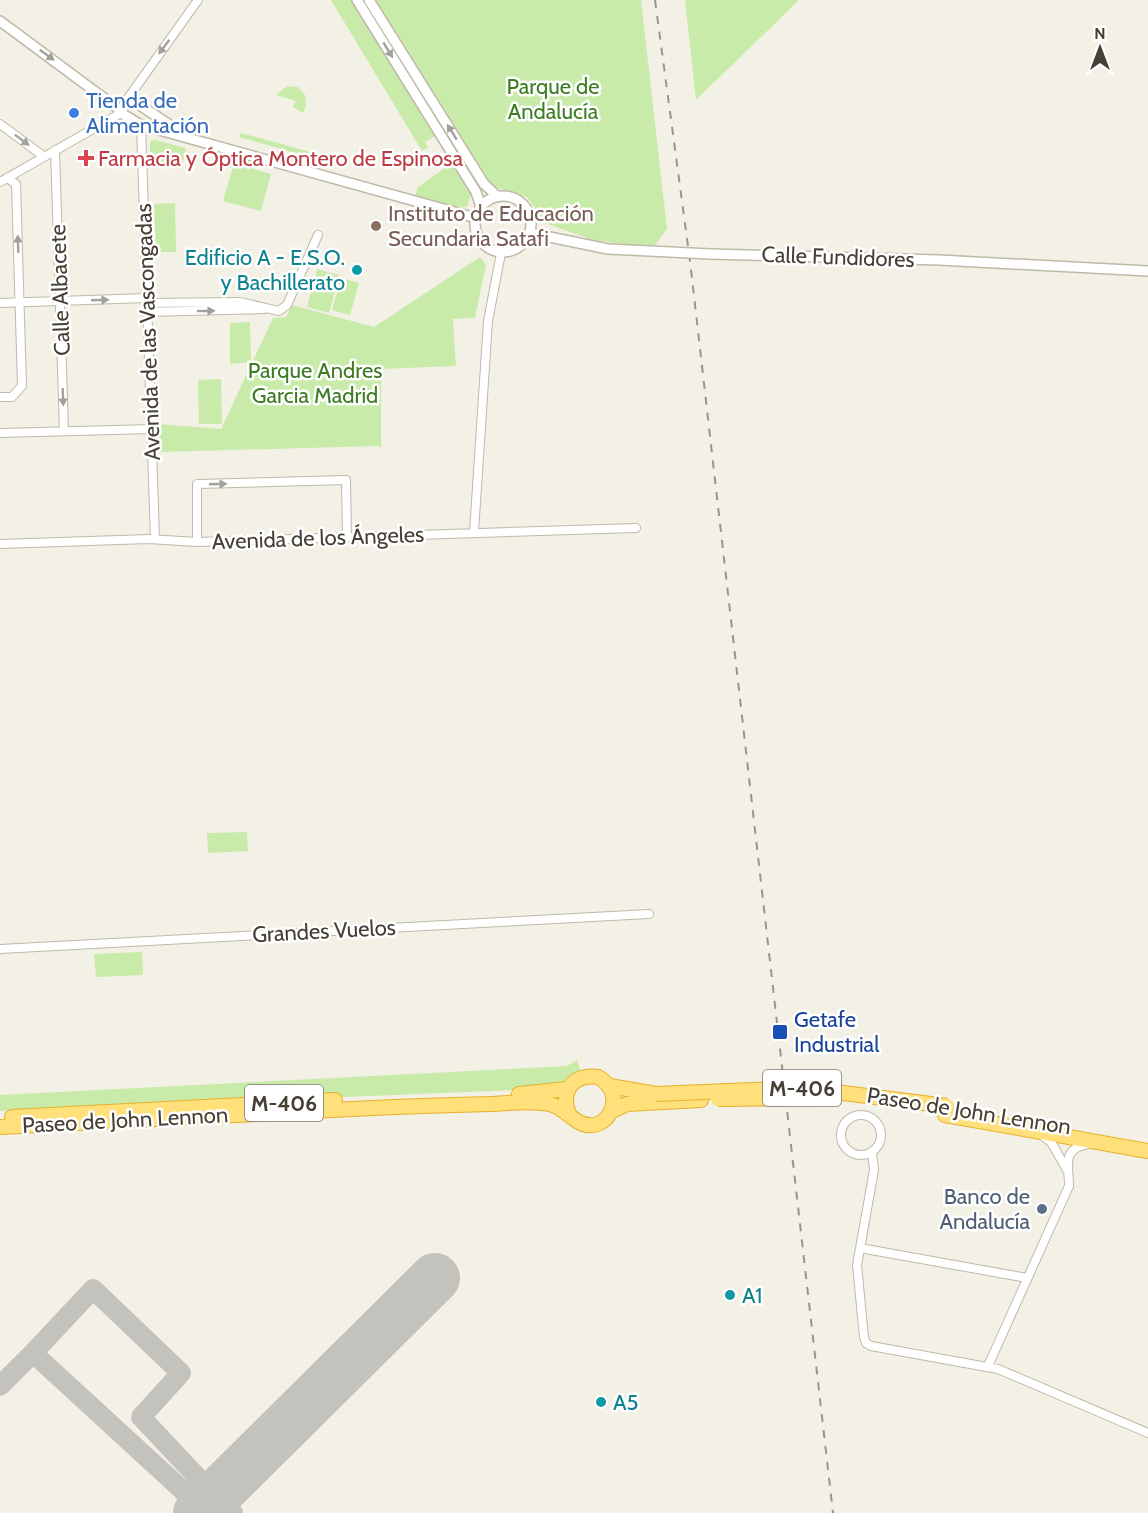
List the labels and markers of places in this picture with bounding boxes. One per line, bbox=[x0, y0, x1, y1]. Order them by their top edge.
place label: Tienda de Alimentación bbox=[86, 87, 209, 139]
marker: Tienda de Alimentación bbox=[67, 106, 81, 120]
place label: Farmacia y Óptica Montero de Espinosa bbox=[98, 145, 463, 172]
marker: Farmacia y Óptica Montero de Espinosa bbox=[79, 151, 93, 165]
place label: Instituto de Educación Secundaria Satafi bbox=[388, 200, 594, 252]
marker: Instituto de Educación Secundaria Satafi bbox=[369, 219, 383, 233]
place label: Edificio A - E.S.O. y Bachillerato bbox=[185, 244, 345, 296]
marker: Edificio A - E.S.O. y Bachillerato bbox=[350, 263, 364, 277]
place label: Getafe Industrial bbox=[794, 1006, 880, 1058]
marker: Getafe Industrial bbox=[771, 1023, 789, 1041]
place label: Banco de Andalucía bbox=[939, 1183, 1030, 1235]
marker: Banco de Andalucía bbox=[1035, 1202, 1049, 1216]
place label: A1 bbox=[742, 1282, 762, 1309]
marker: A1 bbox=[723, 1288, 737, 1302]
place label: A5 bbox=[613, 1389, 638, 1416]
marker: A5 bbox=[594, 1395, 608, 1409]

